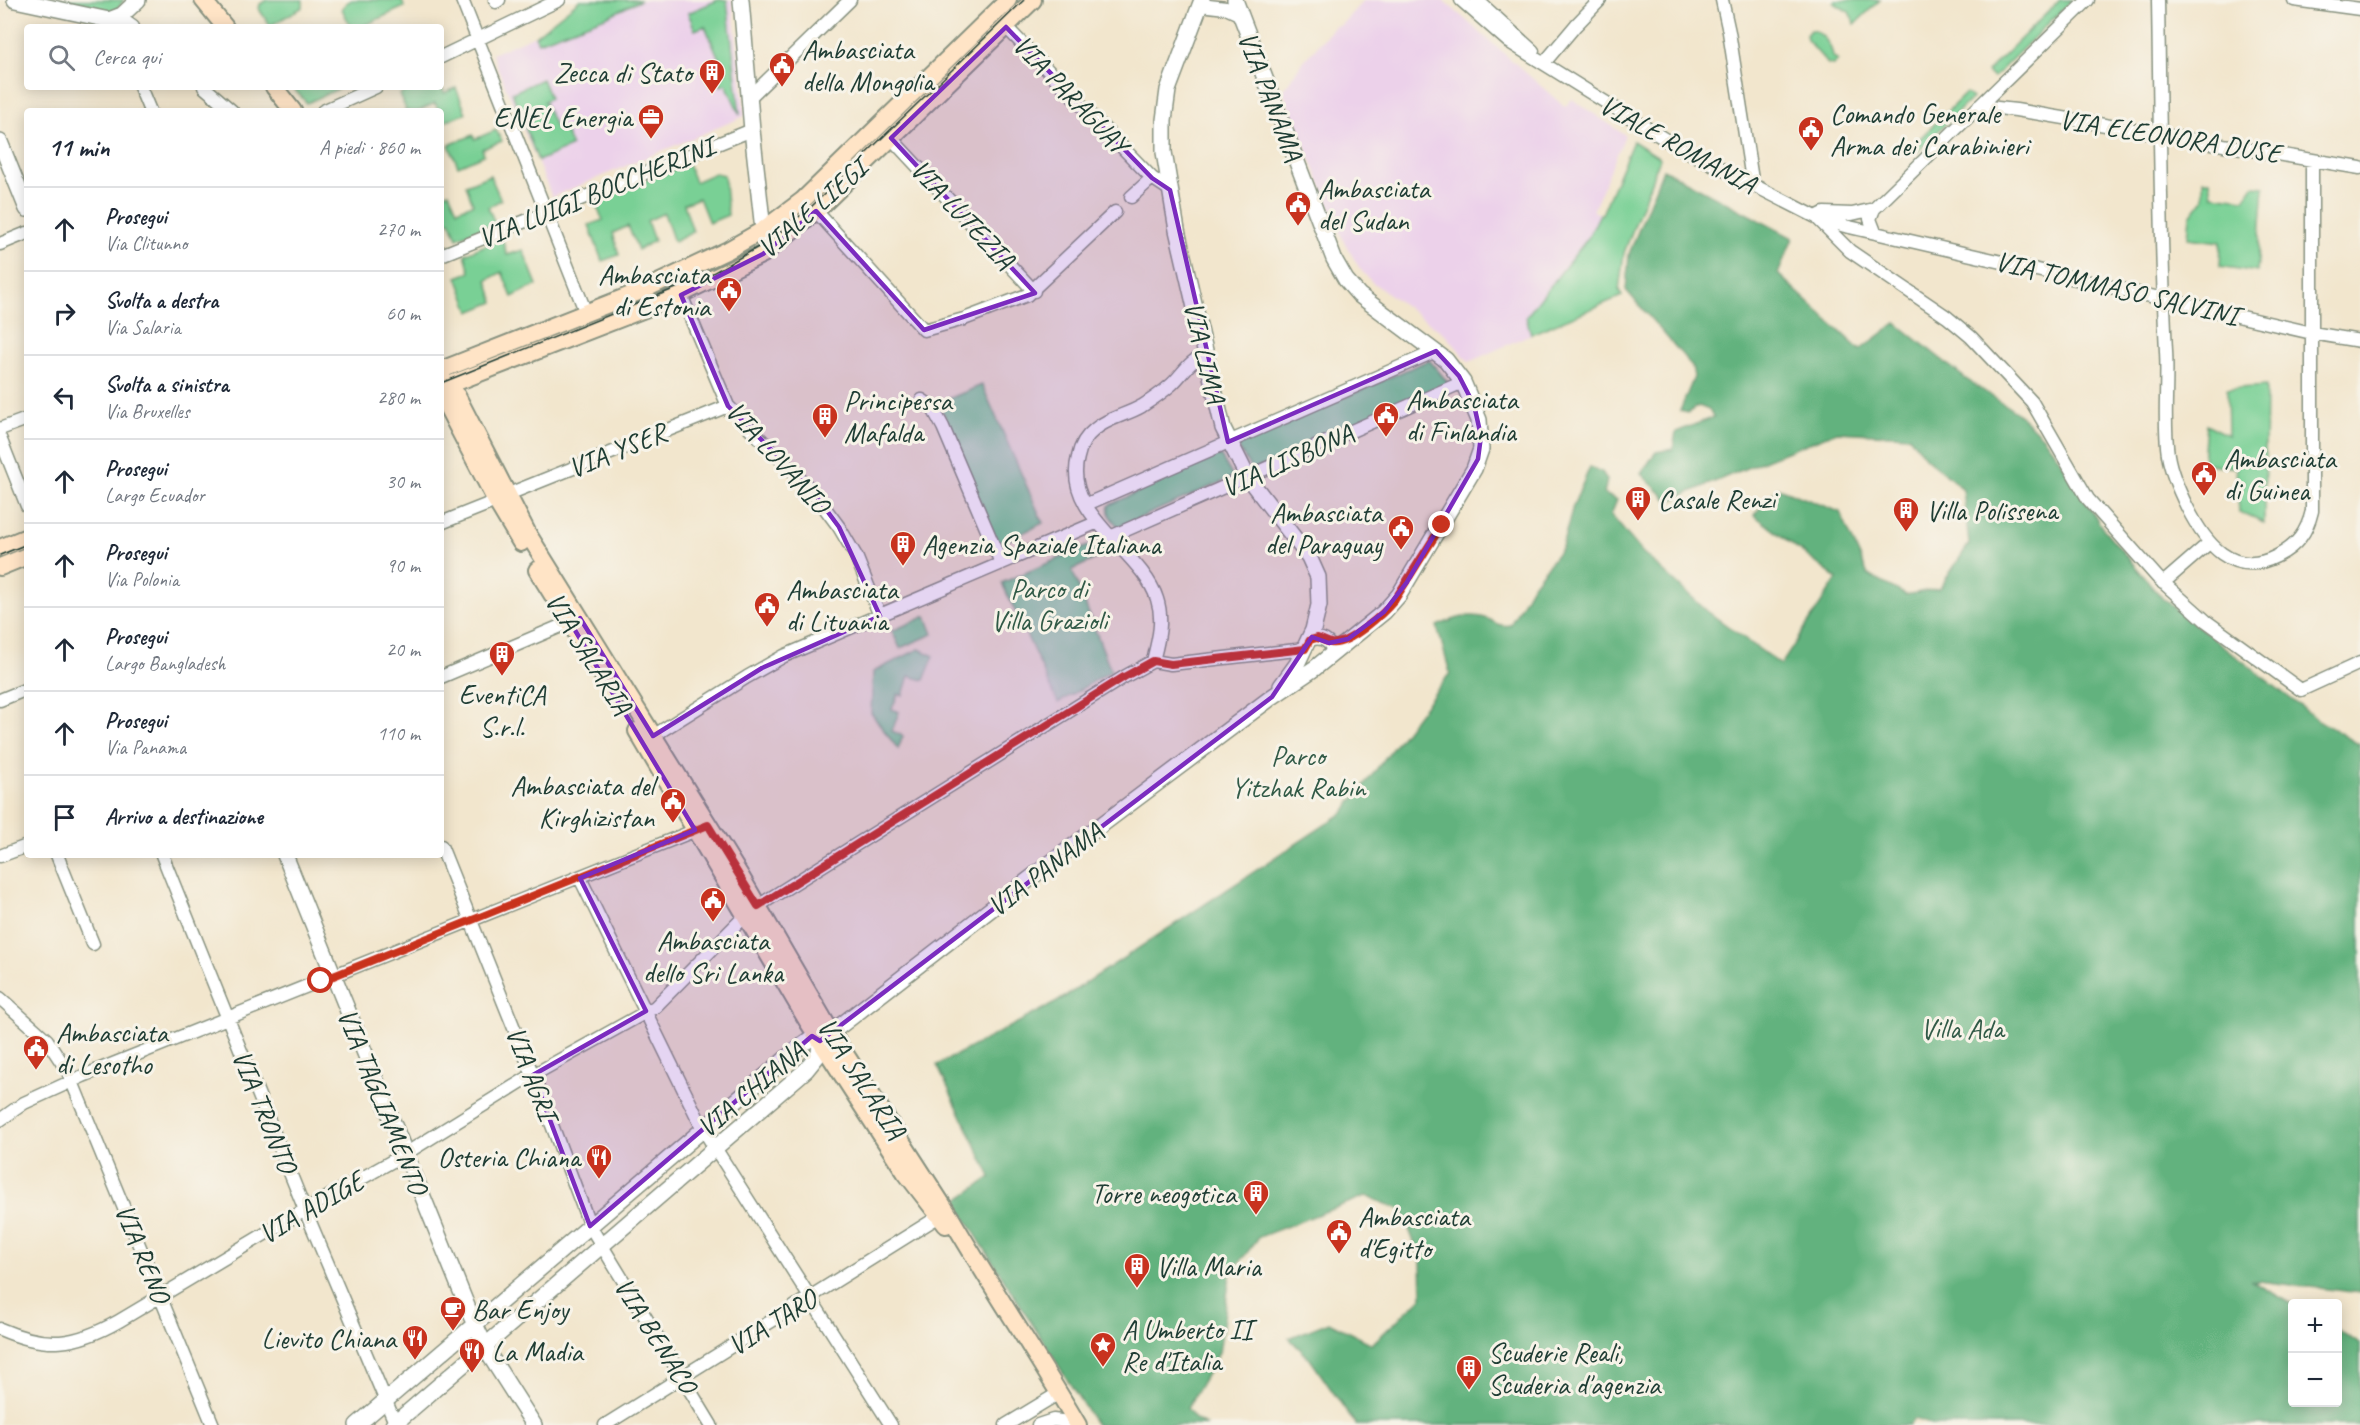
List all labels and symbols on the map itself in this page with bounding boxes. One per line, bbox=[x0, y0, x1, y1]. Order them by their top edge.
street label: VIA PANAMA bbox=[1230, 26, 1312, 166]
street label: VIA PARAGUAY bbox=[1006, 27, 1139, 164]
place label: Ambasciata della Mongolia bbox=[802, 32, 936, 99]
public building icon: Ambasciata della Mongolia bbox=[767, 50, 797, 88]
place label: Zecca di Stato bbox=[554, 55, 695, 90]
building icon: Zecca di Stato bbox=[697, 57, 727, 95]
street label: VIALE ROMANIA bbox=[1594, 87, 1764, 202]
place label: Comando Generale Arma dei Carabinieri bbox=[1830, 96, 2032, 163]
place label: ENEL Energia bbox=[493, 100, 635, 135]
street label: VIA ELEONORA DUSE bbox=[2057, 101, 2287, 171]
office icon: ENEL Energia bbox=[636, 102, 666, 140]
public building icon: Comando Generale Arma dei Carabinieri bbox=[1796, 114, 1826, 152]
street label: VIA LUIGI BOCCHERINI bbox=[473, 127, 724, 255]
street label: VIALE LIEGI bbox=[750, 147, 878, 265]
street label: VIA LUTEZIA bbox=[903, 152, 1023, 277]
place label: Ambasciata del Sudan bbox=[1318, 171, 1432, 238]
public building icon: Ambasciata del Sudan bbox=[1283, 189, 1313, 227]
street label: VIA TOMMASO SALVINI bbox=[1992, 243, 2248, 334]
place label: Ambasciata di Estonia bbox=[598, 257, 712, 324]
public building icon: Ambasciata di Estonia bbox=[714, 275, 744, 313]
street label: VIA LIMA bbox=[1176, 298, 1234, 408]
place label: Ambasciata di Finlandia bbox=[1406, 382, 1520, 449]
place label: Principessa Mafalda bbox=[844, 383, 954, 450]
street label: VIA LOVANIO bbox=[719, 394, 840, 523]
public building icon: Ambasciata di Finlandia bbox=[1371, 400, 1401, 438]
building icon: Principessa Mafalda bbox=[810, 401, 840, 439]
street label: VIA YSER bbox=[563, 413, 674, 485]
street label: VIA LISBONA bbox=[1216, 415, 1359, 505]
place label: Ambasciata di Guinea bbox=[2224, 441, 2338, 508]
public building icon: Ambasciata di Guinea bbox=[2189, 459, 2219, 497]
place label: Casale Renzi bbox=[1658, 482, 1779, 517]
building icon: Casale Renzi bbox=[1623, 484, 1653, 522]
place label: Villa Polissena bbox=[1926, 493, 2060, 528]
place label: Ambasciata del Paraguay bbox=[1265, 495, 1384, 562]
building icon: Villa Polissena bbox=[1891, 495, 1921, 533]
route end bbox=[1428, 511, 1454, 537]
public building icon: Ambasciata del Paraguay bbox=[1386, 513, 1416, 551]
place label: Agenzia Spaziale Italiana bbox=[922, 527, 1162, 562]
building icon: Agenzia Spaziale Italiana bbox=[888, 529, 918, 567]
park label: Parco di Villa Grazioli bbox=[991, 571, 1111, 638]
place label: Ambasciata di Lituania bbox=[786, 572, 900, 639]
street label: VIA SALARIA bbox=[538, 585, 641, 721]
public building icon: Ambasciata di Lituania bbox=[752, 590, 782, 628]
building icon: EventiCA S.r.l. bbox=[487, 639, 517, 677]
place label: EventiCA S.r.l. bbox=[459, 677, 547, 744]
park label: Parco Yitzhak Rabin bbox=[1231, 738, 1367, 805]
place label: Ambasciata del Kirghizistan bbox=[511, 768, 659, 835]
public building icon: Ambasciata del Kirghizistan bbox=[658, 786, 688, 824]
street label: VIA PANAMA bbox=[980, 814, 1110, 924]
public building icon: Ambasciata dello Sri Lanka bbox=[698, 885, 728, 923]
place label: Ambasciata dello Sri Lanka bbox=[643, 923, 785, 990]
route start bbox=[307, 967, 333, 993]
street label: VIA TAGLIAMENTO bbox=[330, 1003, 437, 1202]
street label: VIA SALARIA bbox=[810, 1011, 915, 1146]
park label: Villa Ada bbox=[1921, 1011, 2006, 1046]
place label: Ambasciata di Lesotho bbox=[56, 1015, 170, 1082]
street label: VIA AGRI bbox=[498, 1021, 568, 1130]
public building icon: Ambasciata di Lesotho bbox=[21, 1033, 51, 1071]
street label: VIA CHIANA bbox=[690, 1033, 813, 1145]
street label: VIA TRONTO bbox=[225, 1045, 307, 1180]
place label: Osteria Chiana bbox=[438, 1140, 583, 1175]
restaurant icon: Osteria Chiana bbox=[584, 1142, 614, 1180]
street label: VIA ADIGE bbox=[252, 1161, 373, 1251]
place label: Torre neogotica bbox=[1091, 1176, 1238, 1211]
building icon: Torre neogotica bbox=[1241, 1178, 1271, 1216]
street label: VIA RENO bbox=[107, 1199, 180, 1310]
place label: Ambasciata d'Egitto bbox=[1358, 1199, 1472, 1266]
public building icon: Ambasciata d'Egitto bbox=[1324, 1217, 1354, 1255]
place label: Villa Maria bbox=[1156, 1249, 1262, 1284]
building icon: Villa Maria bbox=[1122, 1251, 1152, 1289]
street label: VIA BENACO bbox=[607, 1271, 707, 1402]
street label: VIA TARO bbox=[721, 1280, 825, 1363]
place label: Bar Enjoy bbox=[472, 1292, 571, 1327]
cafe icon: Bar Enjoy bbox=[438, 1294, 468, 1332]
place label: A Umberto II Re d'Italia bbox=[1122, 1312, 1258, 1379]
place label: Lievito Chiana bbox=[262, 1321, 398, 1356]
restaurant icon: Lievito Chiana bbox=[400, 1323, 430, 1361]
place icon: A Umberto II Re d'Italia bbox=[1088, 1330, 1118, 1368]
place label: La Madia bbox=[492, 1334, 585, 1369]
place label: Scuderie Reali, Scuderia d'agenzia bbox=[1488, 1335, 1662, 1402]
restaurant icon: La Madia bbox=[457, 1336, 487, 1374]
building icon: Scuderie Reali, Scuderia d'agenzia bbox=[1454, 1353, 1484, 1391]

